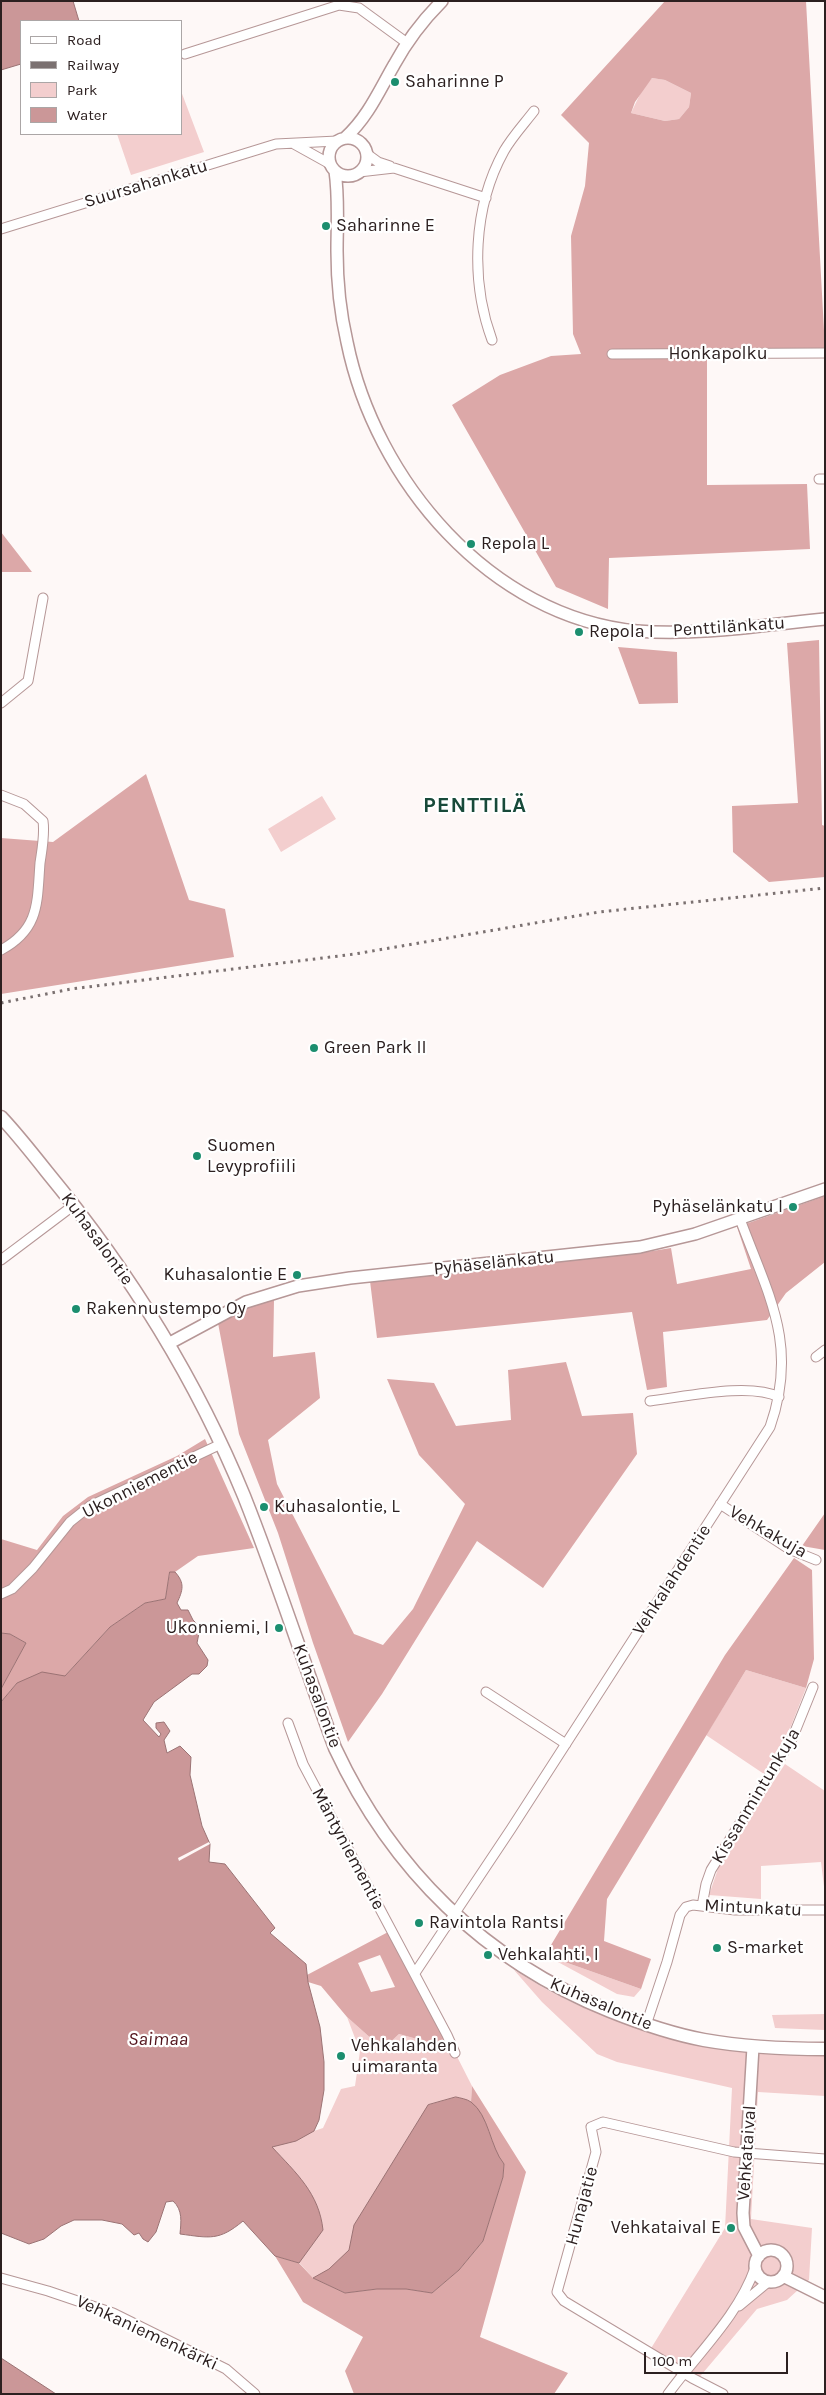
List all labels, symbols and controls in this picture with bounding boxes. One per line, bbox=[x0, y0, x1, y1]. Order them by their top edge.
legend bbox=[20, 20, 182, 135]
text: Road bbox=[67, 31, 102, 49]
text: Railway bbox=[67, 56, 119, 74]
place label: Saharinne P bbox=[405, 71, 504, 93]
marker: Saharinne P bbox=[389, 76, 401, 88]
text: Park bbox=[67, 81, 97, 99]
text: Water bbox=[67, 106, 107, 124]
street label: Suursahankatu bbox=[82, 155, 210, 213]
place label: Saharinne E bbox=[336, 215, 435, 237]
marker: Saharinne E bbox=[320, 220, 332, 232]
street label: Honkapolku bbox=[668, 343, 768, 365]
place label: Repola L bbox=[481, 533, 549, 555]
marker: Repola L bbox=[465, 538, 477, 550]
street label: Penttilänkatu bbox=[672, 612, 786, 642]
place label: Repola I bbox=[589, 621, 654, 643]
marker: Repola I bbox=[573, 626, 585, 638]
district label: PENTTILÄ bbox=[422, 793, 528, 819]
place label: Green Park II bbox=[324, 1037, 427, 1059]
marker: Green Park II bbox=[308, 1042, 320, 1054]
place label: Suomen Levyprofiili bbox=[207, 1135, 296, 1178]
marker: Suomen Levyprofiili bbox=[191, 1150, 203, 1162]
street label: Kuhasalontie bbox=[56, 1189, 138, 1289]
place label: Pyhäselänkatu I bbox=[652, 1196, 783, 1218]
marker: Pyhäselänkatu I bbox=[787, 1201, 799, 1213]
street label: Pyhäselänkatu bbox=[433, 1246, 555, 1280]
place label: Kuhasalontie E bbox=[164, 1264, 287, 1286]
marker: Kuhasalontie E bbox=[291, 1269, 303, 1281]
place label: Rakennustempo Oy bbox=[86, 1298, 246, 1320]
marker: Rakennustempo Oy bbox=[70, 1303, 82, 1315]
street label: Ukonniementie bbox=[79, 1447, 201, 1523]
place label: Kuhasalontie, L bbox=[274, 1496, 400, 1518]
marker: Kuhasalontie, L bbox=[258, 1501, 270, 1513]
street label: Vehkakuja bbox=[725, 1501, 811, 1563]
street label: Vehkalahdentie bbox=[628, 1521, 716, 1639]
place label: Ukonniemi, I bbox=[166, 1617, 269, 1639]
marker: Ukonniemi, I bbox=[273, 1622, 285, 1634]
street label: Kuhasalontie bbox=[288, 1641, 346, 1751]
street label: Kissanmintunkuja bbox=[707, 1724, 805, 1868]
street label: Mäntyniementie bbox=[307, 1784, 389, 1914]
street label: Mintunkatu bbox=[704, 1895, 802, 1921]
place label: Ravintola Rantsi bbox=[429, 1912, 564, 1934]
marker: Ravintola Rantsi bbox=[413, 1917, 425, 1929]
place label: S-market bbox=[727, 1937, 804, 1959]
marker: S-market bbox=[711, 1942, 723, 1954]
place label: Vehkalahti, I bbox=[498, 1944, 599, 1966]
marker: Vehkalahti, I bbox=[482, 1949, 494, 1961]
street label: Kuhasalontie bbox=[547, 1973, 655, 2035]
water label: Saimaa bbox=[128, 2029, 188, 2051]
place label: Vehkalahden uimaranta bbox=[351, 2035, 457, 2078]
marker: Vehkalahden uimaranta bbox=[335, 2050, 347, 2062]
street label: Vehkataival bbox=[733, 2104, 761, 2202]
street label: Hunajatie bbox=[561, 2164, 603, 2248]
place label: Vehkataival E bbox=[611, 2217, 721, 2239]
marker: Vehkataival E bbox=[725, 2222, 737, 2234]
street label: Vehkaniemenkärki bbox=[73, 2291, 221, 2375]
scale bar bbox=[646, 2342, 790, 2374]
text: 100 m bbox=[652, 2352, 692, 2370]

